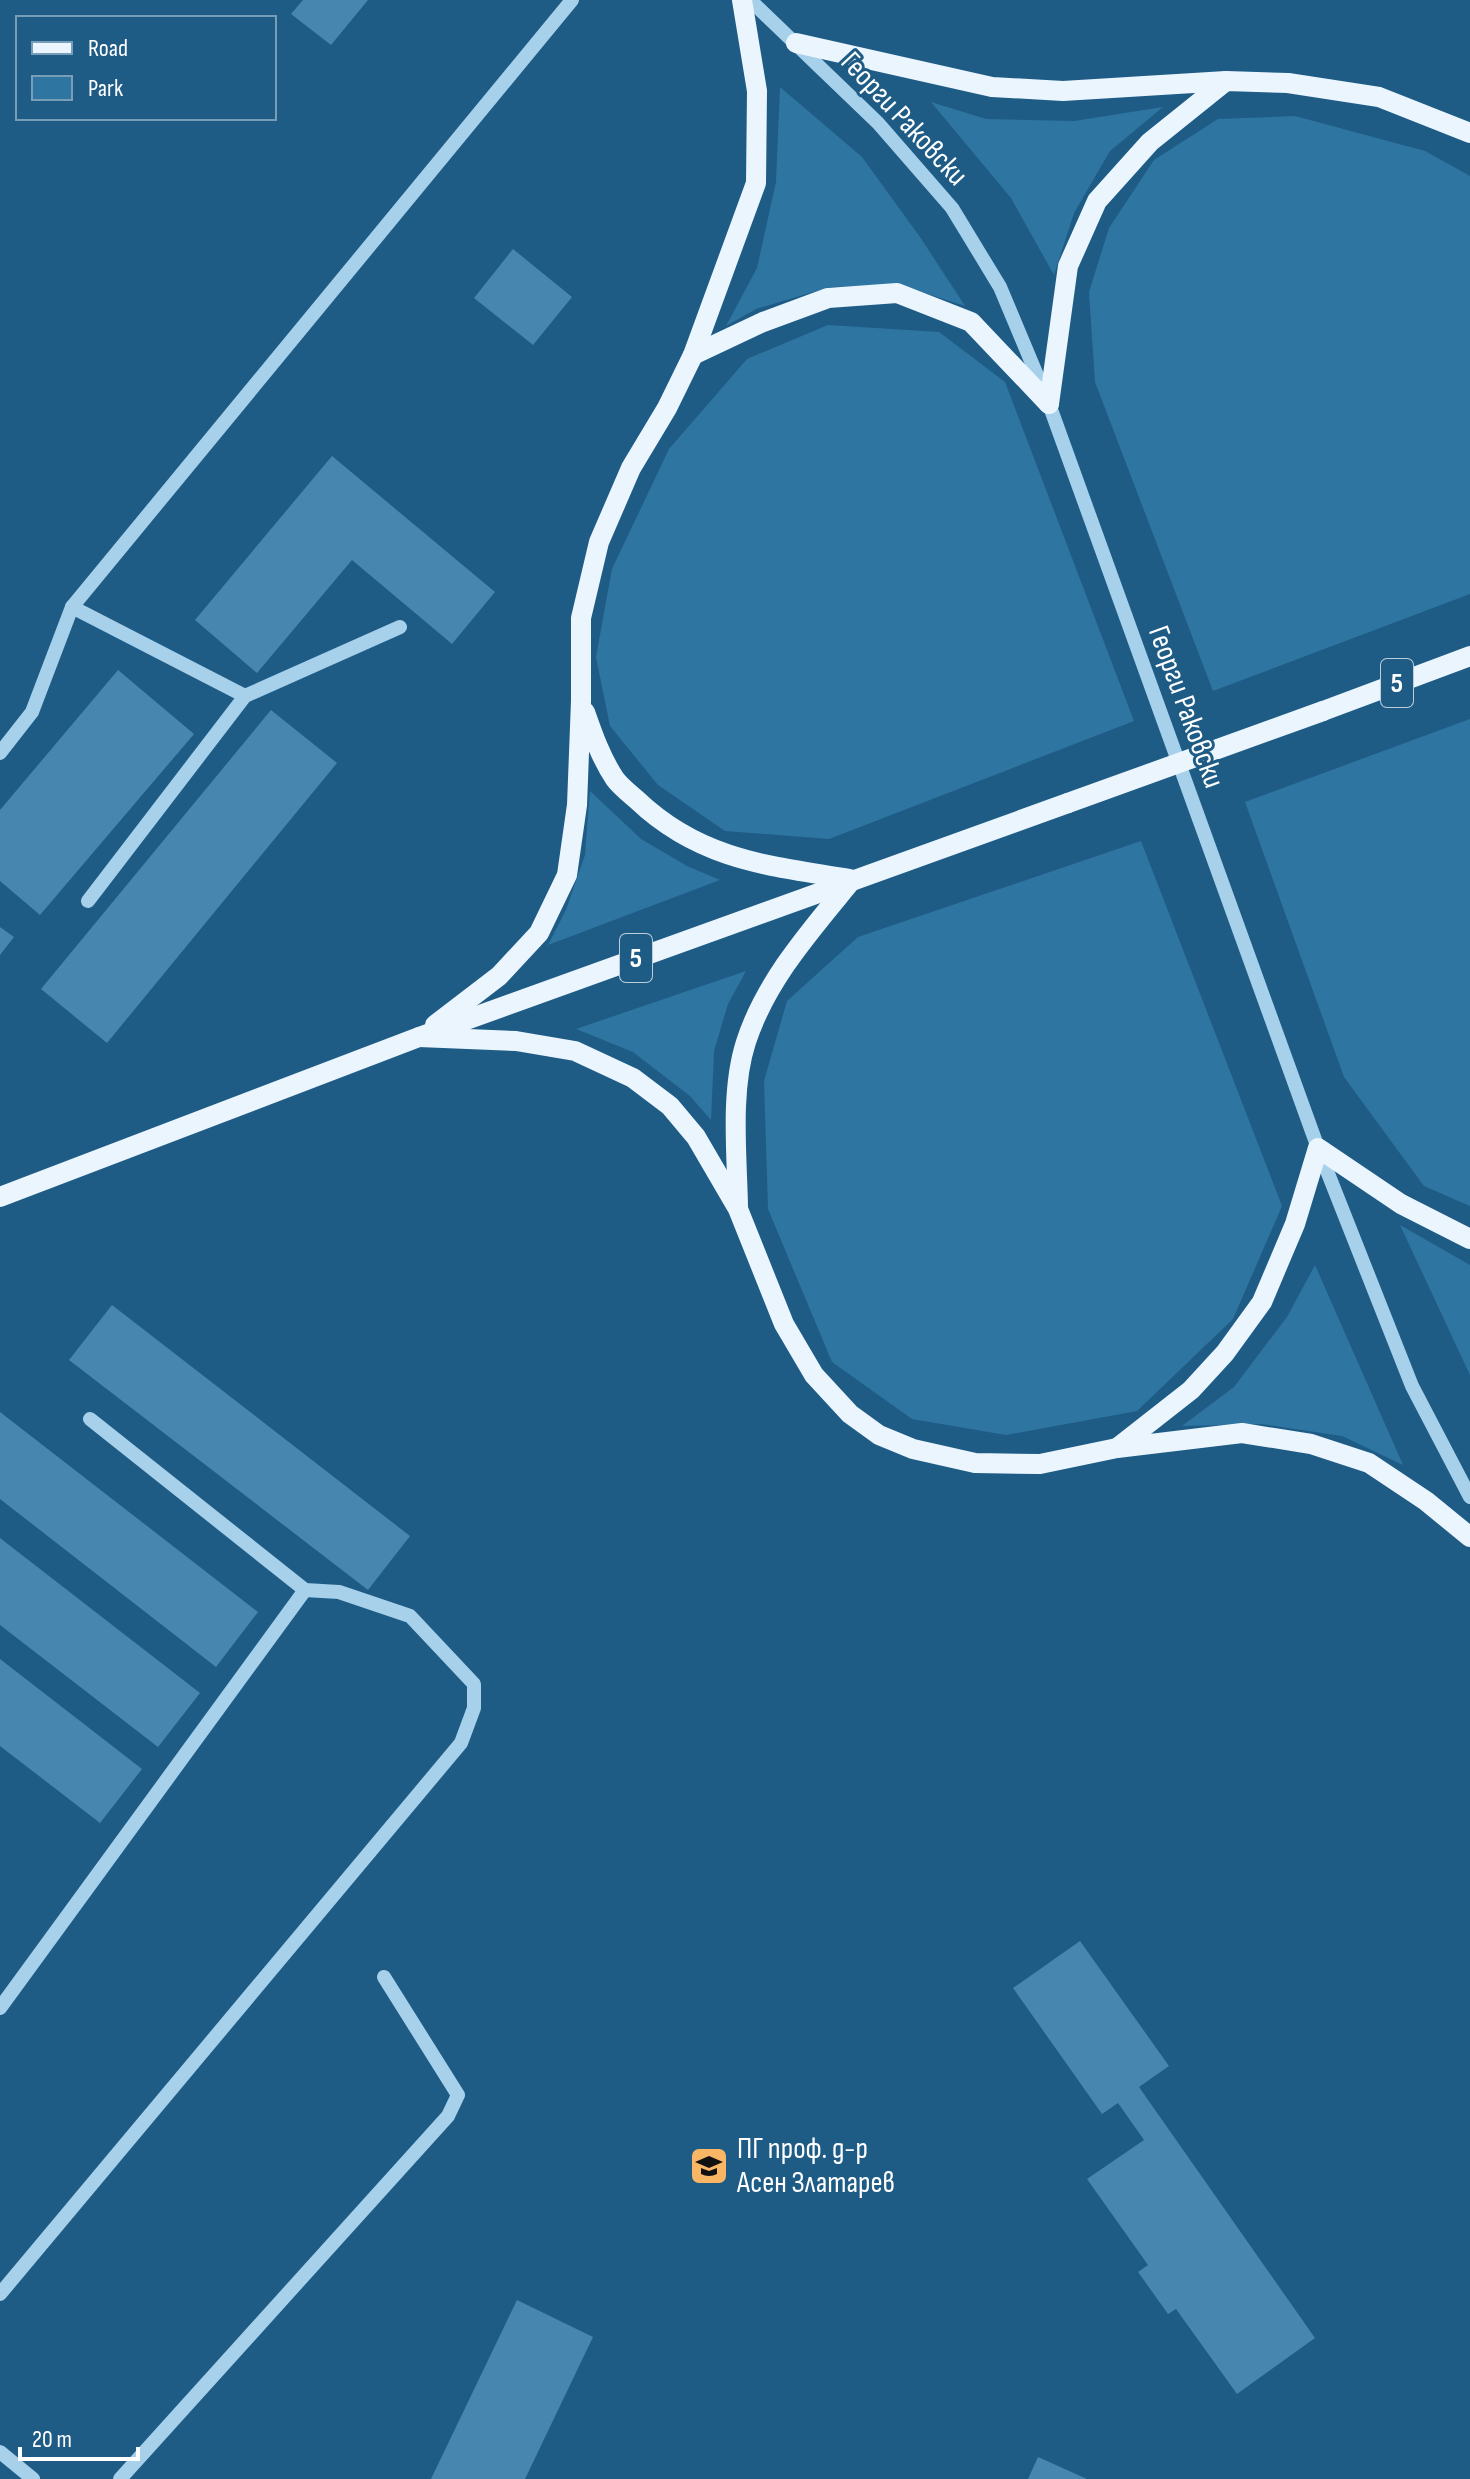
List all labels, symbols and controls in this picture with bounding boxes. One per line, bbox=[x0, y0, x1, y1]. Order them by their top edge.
legend bbox=[16, 16, 276, 120]
text: Road bbox=[88, 34, 128, 63]
street label: Георги Раковски bbox=[833, 45, 975, 193]
text: Park bbox=[88, 74, 123, 103]
street label: Георги Раковски bbox=[1140, 621, 1232, 793]
road number: 5 bbox=[1381, 659, 1413, 707]
road number: 5 bbox=[620, 934, 652, 982]
place label: ПГ проф. д-р Асен Златарев bbox=[736, 2131, 895, 2201]
school or university icon: ПГ проф. д-р Асен Златарев bbox=[688, 2145, 730, 2187]
scale bar bbox=[20, 2411, 138, 2461]
text: 20 m bbox=[32, 2425, 72, 2454]

